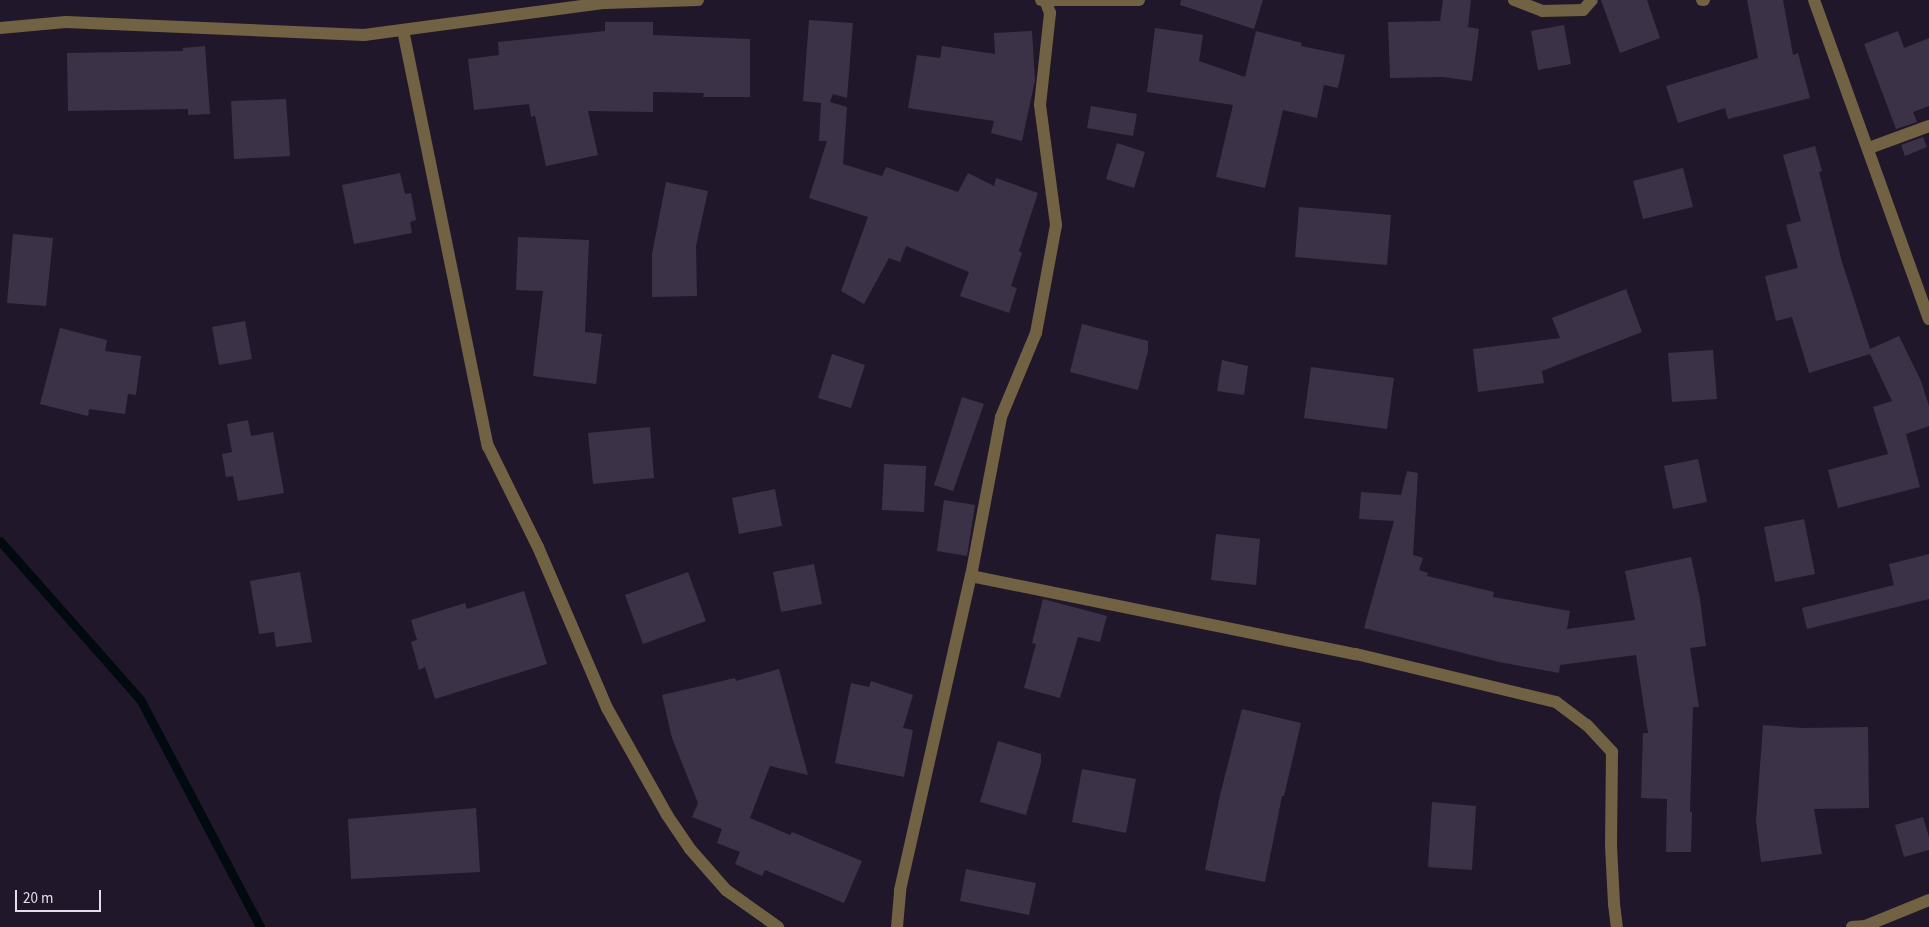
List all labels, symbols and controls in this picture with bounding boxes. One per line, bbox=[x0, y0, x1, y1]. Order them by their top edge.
scale bar bbox=[18, 880, 104, 912]
text: 20 m bbox=[23, 888, 53, 909]

